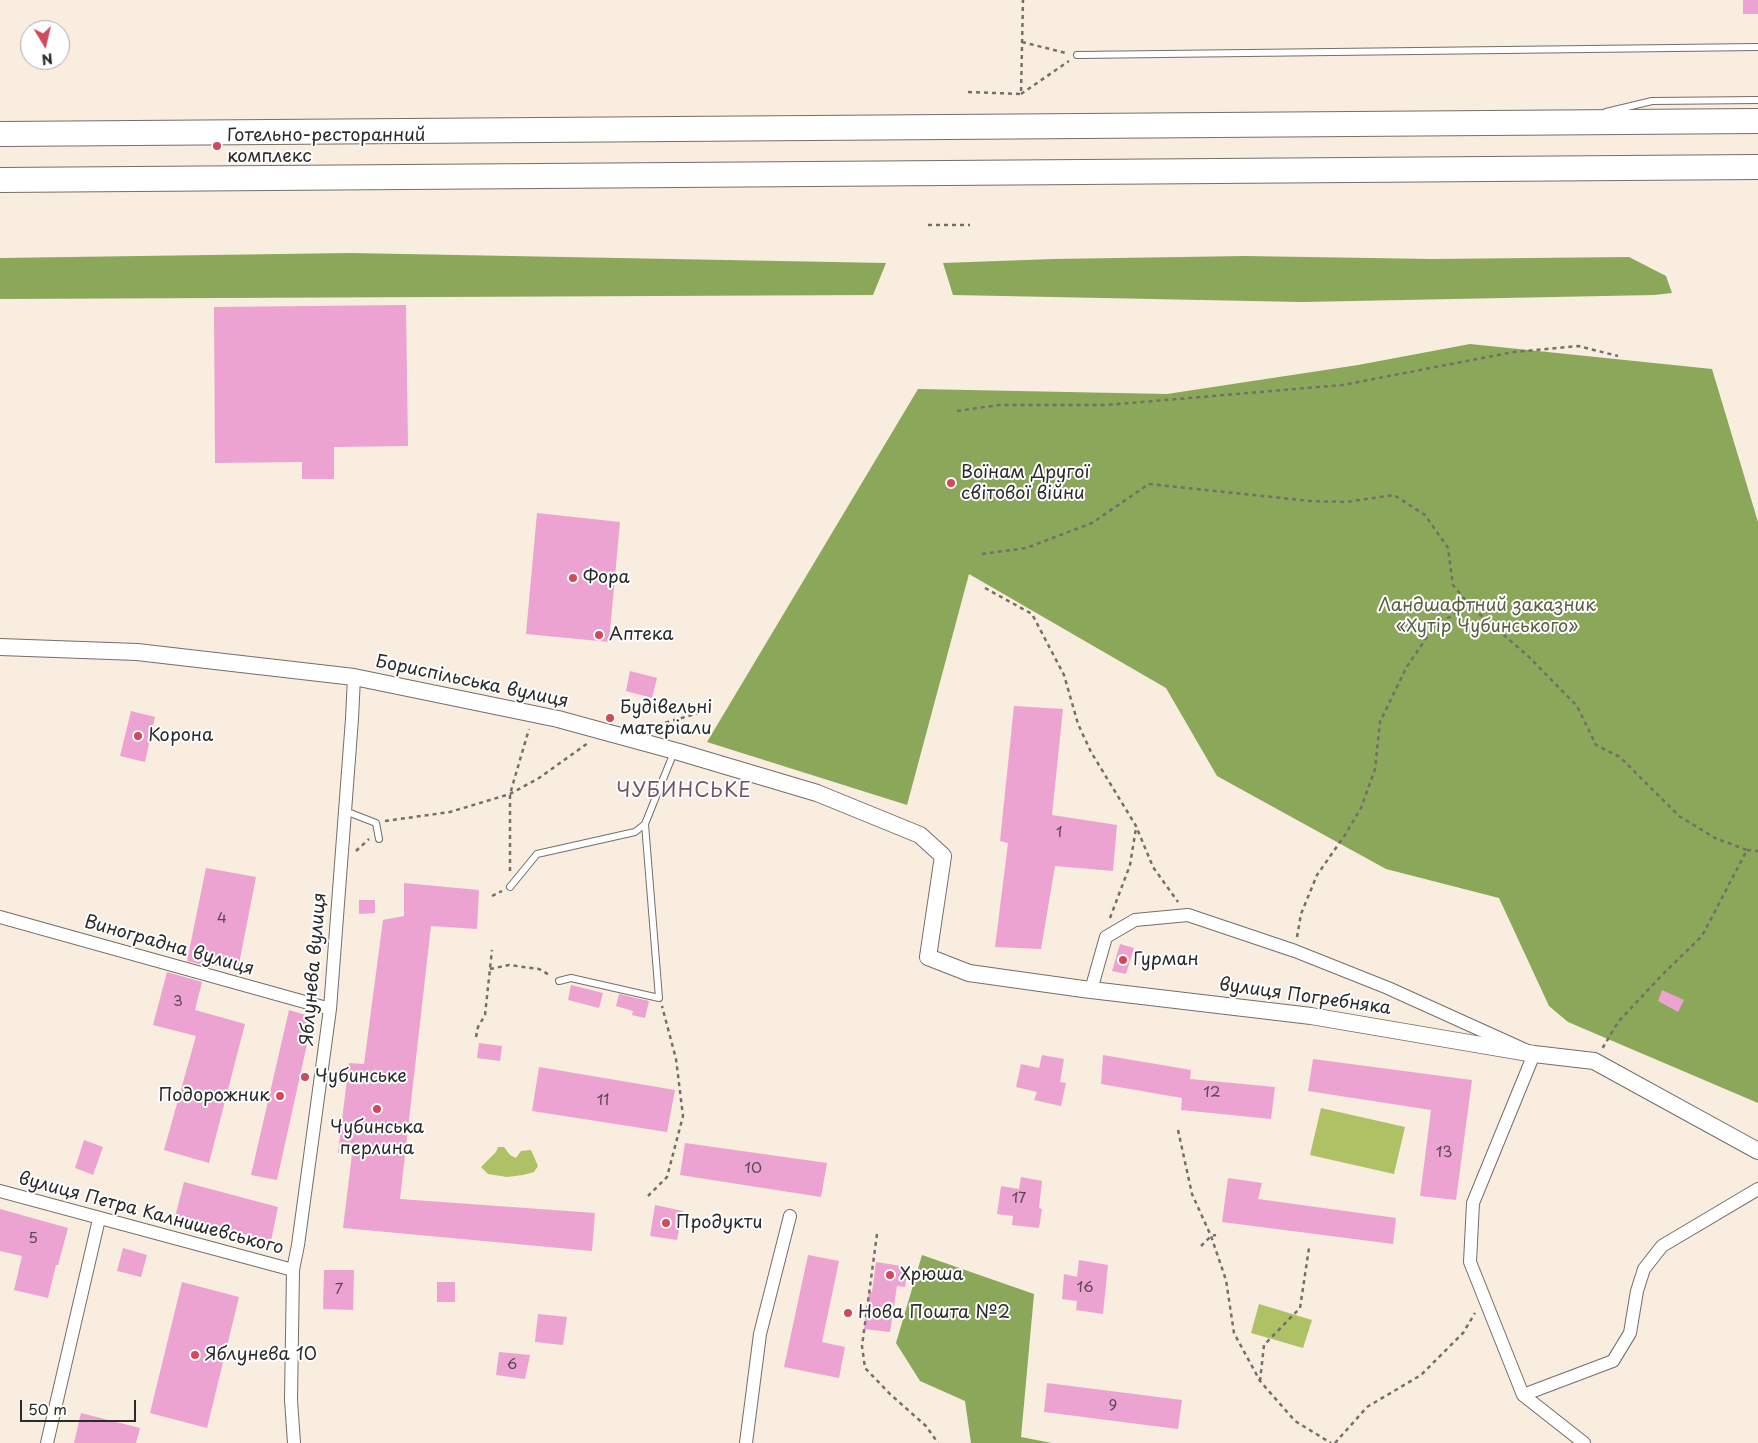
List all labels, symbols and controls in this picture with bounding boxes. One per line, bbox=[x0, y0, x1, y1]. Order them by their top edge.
north arrow bbox=[20, 20, 70, 70]
text: N bbox=[40, 48, 54, 71]
place label: Готельно-ресторанний комплекс bbox=[227, 125, 425, 168]
marker: Готельно-ресторанний комплекс bbox=[211, 140, 223, 152]
place label: Воїнам Другої світової війни bbox=[961, 462, 1089, 504]
marker: Воїнам Другої світової війни bbox=[945, 477, 957, 489]
place label: Фора bbox=[583, 567, 630, 589]
marker: Фора bbox=[567, 572, 579, 584]
park label: Ландшафтний заказник «Хутір Чубинського» bbox=[1378, 595, 1596, 638]
place label: Аптека bbox=[609, 624, 674, 646]
marker: Аптека bbox=[593, 629, 605, 641]
street label: Бориспільська вулиця bbox=[374, 651, 570, 713]
place label: Будівельні матеріали bbox=[620, 697, 712, 740]
marker: Будівельні матеріали bbox=[604, 712, 616, 724]
place label: Корона bbox=[148, 725, 213, 747]
marker: Корона bbox=[132, 730, 144, 742]
district label: ЧУБИНСЬКЕ bbox=[617, 779, 751, 803]
house number: 1 bbox=[1056, 824, 1062, 842]
street label: Яблунева вулиця bbox=[297, 892, 331, 1046]
house number: 4 bbox=[217, 910, 227, 928]
street label: Виноградна вулиця bbox=[82, 911, 256, 981]
place label: Гурман bbox=[1133, 949, 1199, 971]
marker: Гурман bbox=[1117, 954, 1129, 966]
street label: вулиця Погребняка bbox=[1218, 974, 1392, 1020]
house number: 3 bbox=[173, 993, 183, 1011]
place label: Чубинське bbox=[315, 1066, 407, 1088]
marker: Чубинське bbox=[299, 1071, 311, 1083]
house number: 12 bbox=[1203, 1084, 1221, 1102]
place label: Подорожник bbox=[158, 1085, 270, 1107]
marker: Подорожник bbox=[274, 1090, 286, 1102]
house number: 11 bbox=[597, 1092, 609, 1110]
marker: Чубинська перлина bbox=[371, 1103, 383, 1115]
place label: Чубинська перлина bbox=[330, 1117, 424, 1160]
house number: 13 bbox=[1436, 1144, 1452, 1162]
house number: 10 bbox=[744, 1160, 762, 1178]
street label: вулиця Петра Калнишевського bbox=[16, 1168, 286, 1260]
house number: 17 bbox=[1012, 1190, 1026, 1208]
place label: Продукти bbox=[676, 1212, 762, 1234]
marker: Продукти bbox=[660, 1217, 672, 1229]
house number: 5 bbox=[28, 1230, 38, 1248]
place label: Хрюша bbox=[900, 1264, 964, 1286]
marker: Хрюша bbox=[884, 1269, 896, 1281]
house number: 16 bbox=[1076, 1279, 1094, 1297]
house number: 7 bbox=[335, 1281, 343, 1299]
place label: Нова Пошта №2 bbox=[858, 1302, 1010, 1324]
marker: Нова Пошта №2 bbox=[842, 1307, 854, 1319]
place label: Яблунева 10 bbox=[205, 1344, 317, 1366]
marker: Яблунева 10 bbox=[189, 1349, 201, 1361]
house number: 6 bbox=[507, 1356, 517, 1374]
scale bar bbox=[22, 1390, 139, 1422]
text: 50 m bbox=[28, 1397, 67, 1420]
house number: 9 bbox=[1109, 1397, 1117, 1415]

